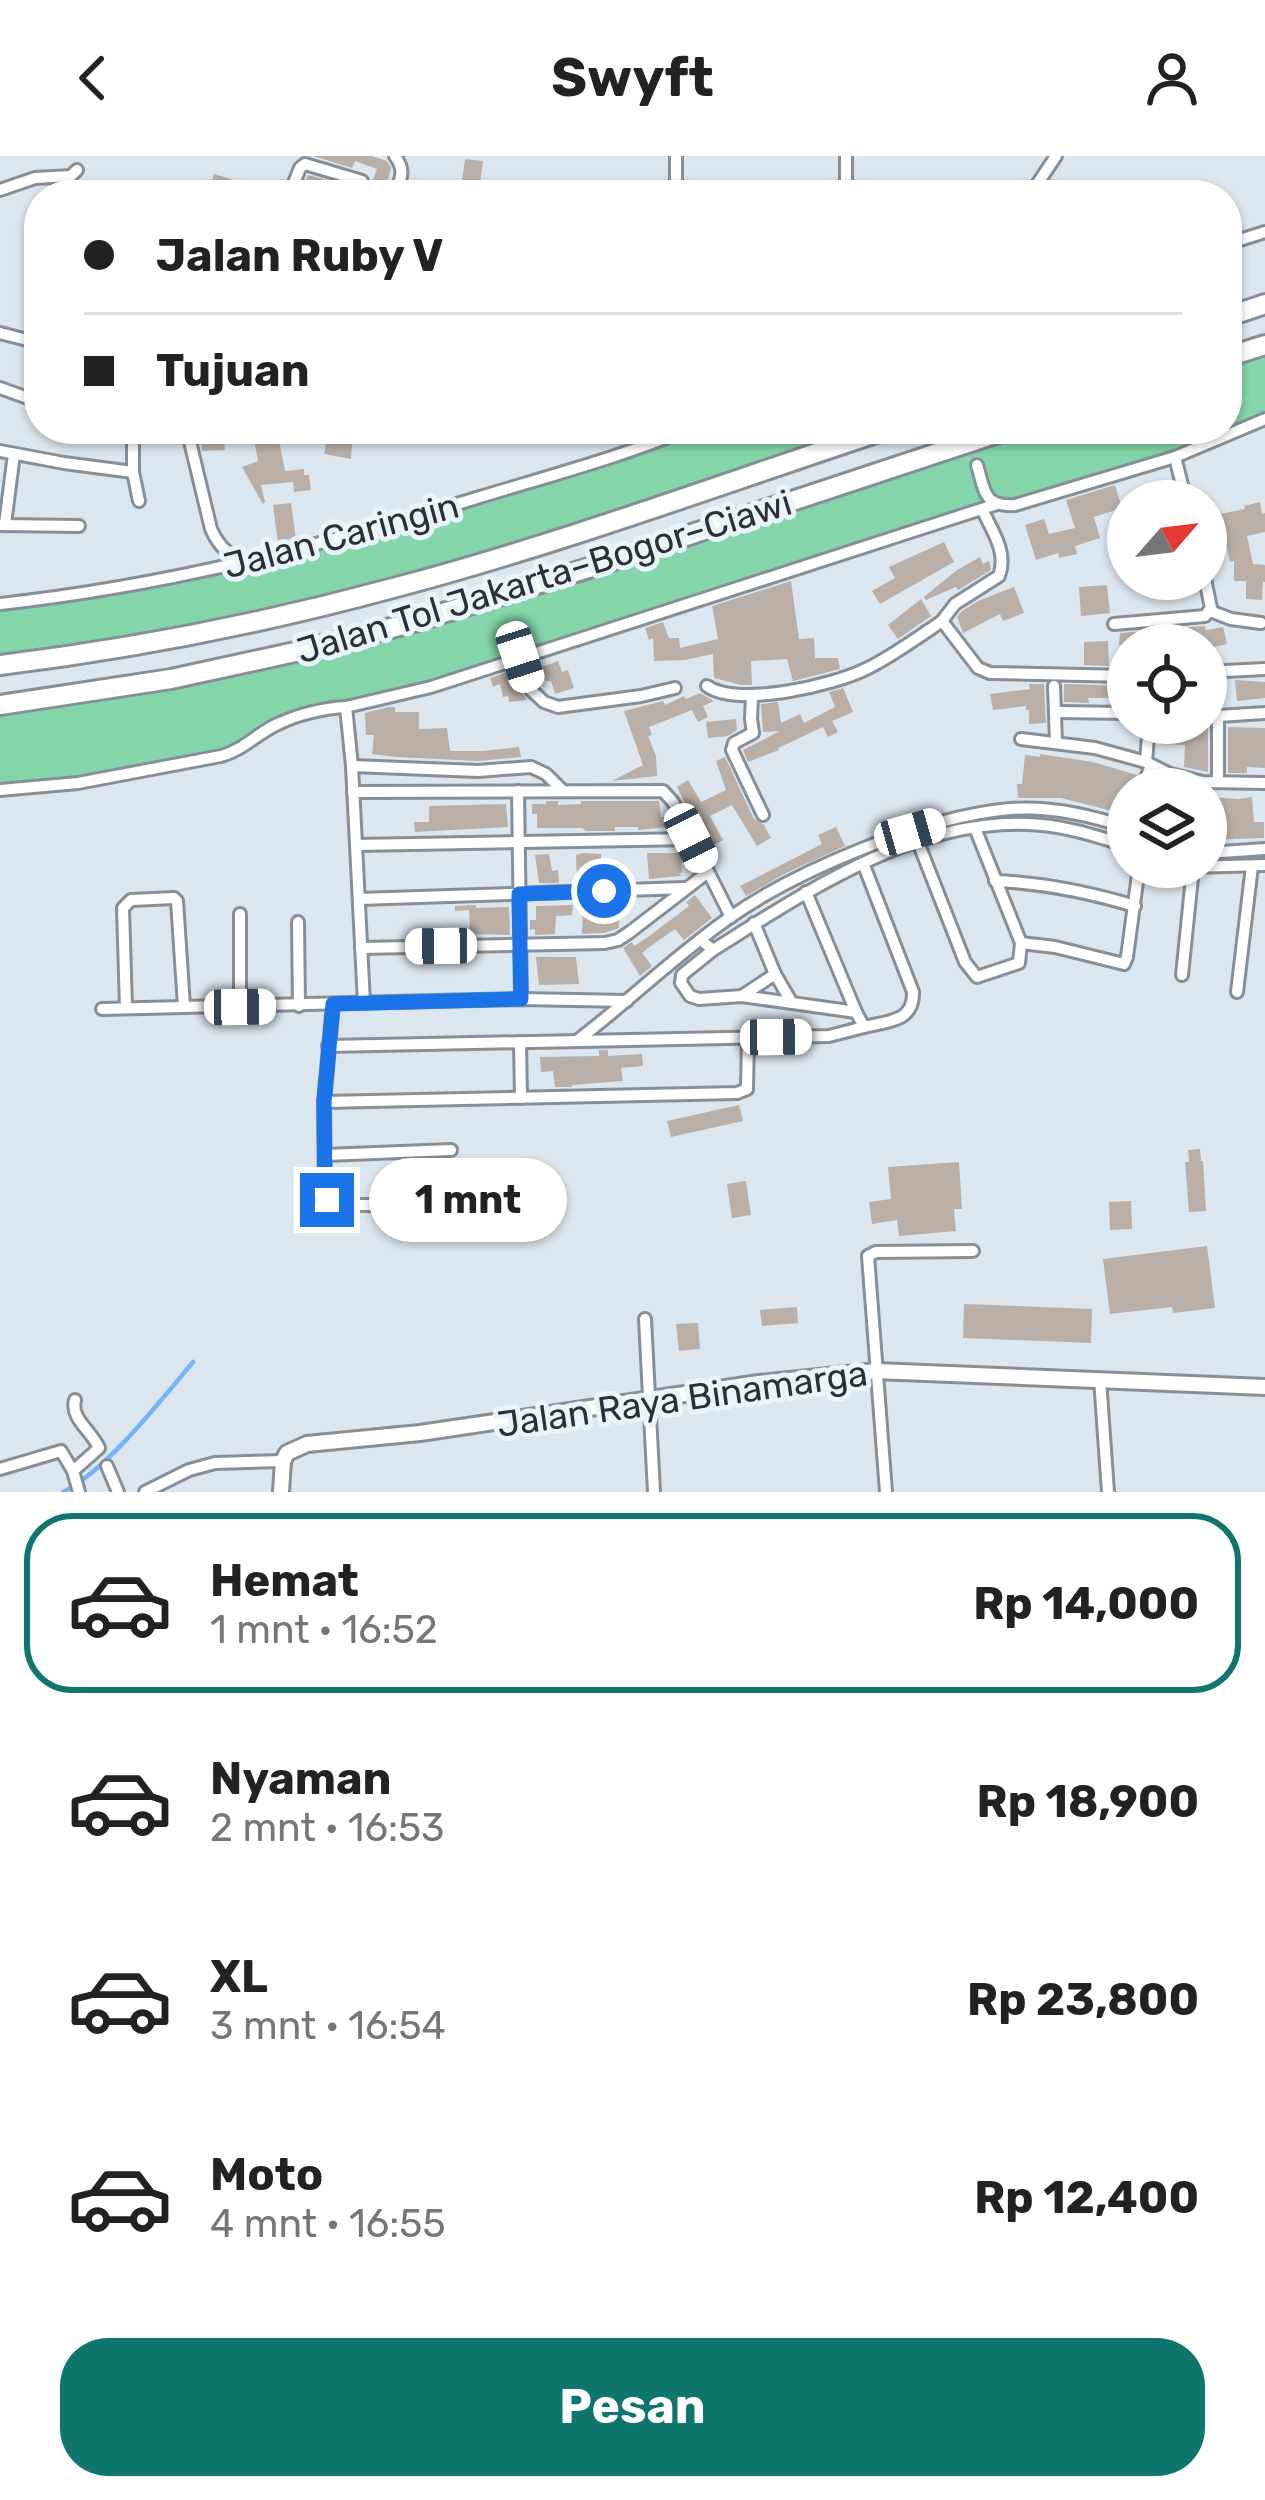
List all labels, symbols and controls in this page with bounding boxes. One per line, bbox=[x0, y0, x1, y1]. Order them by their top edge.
icon: back bbox=[60, 45, 126, 111]
icon: person bbox=[1139, 45, 1205, 111]
text: Swyft bbox=[551, 46, 714, 110]
text: Jalan Ruby V bbox=[156, 229, 443, 282]
text: Tujuan bbox=[156, 344, 310, 397]
north arrow bbox=[1107, 480, 1227, 600]
map controls bbox=[1107, 480, 1227, 888]
street label: Jalan Tol Jakarta–Bogor–Ciawi bbox=[292, 481, 797, 672]
street label: Jalan Caringin bbox=[219, 483, 464, 588]
car bbox=[492, 617, 548, 697]
button: locate bbox=[1107, 624, 1227, 744]
button: layers bbox=[1107, 768, 1227, 888]
car bbox=[659, 798, 723, 878]
car bbox=[870, 805, 950, 859]
route start bbox=[577, 864, 631, 918]
car bbox=[405, 927, 477, 965]
car bbox=[204, 988, 276, 1026]
car bbox=[740, 1018, 812, 1056]
callout: 1 mnt bbox=[369, 1158, 567, 1242]
route end bbox=[300, 1173, 354, 1227]
text: 1 mnt bbox=[415, 1177, 521, 1223]
street label: Jalan Raya Binamarga bbox=[494, 1351, 870, 1446]
icon: car bbox=[66, 1549, 174, 1657]
text: Hemat bbox=[210, 1554, 359, 1607]
text: Rp 14,000 bbox=[973, 1577, 1199, 1630]
text: 1 mnt · 16:52 bbox=[210, 1607, 438, 1653]
icon: car bbox=[66, 1747, 174, 1855]
text: Nyaman bbox=[210, 1752, 391, 1805]
text: Rp 18,900 bbox=[977, 1775, 1199, 1828]
text: 2 mnt · 16:53 bbox=[210, 1805, 445, 1851]
icon: car bbox=[66, 1945, 174, 2053]
text: XL bbox=[210, 1950, 268, 2003]
text: Rp 23,800 bbox=[967, 1973, 1199, 2026]
text: 3 mnt · 16:54 bbox=[210, 2003, 446, 2049]
icon: car bbox=[66, 2143, 174, 2251]
text: Moto bbox=[210, 2148, 323, 2201]
text: Rp 12,400 bbox=[974, 2171, 1199, 2224]
text: 4 mnt · 16:55 bbox=[210, 2201, 446, 2247]
button: Pesan bbox=[60, 2338, 1205, 2476]

